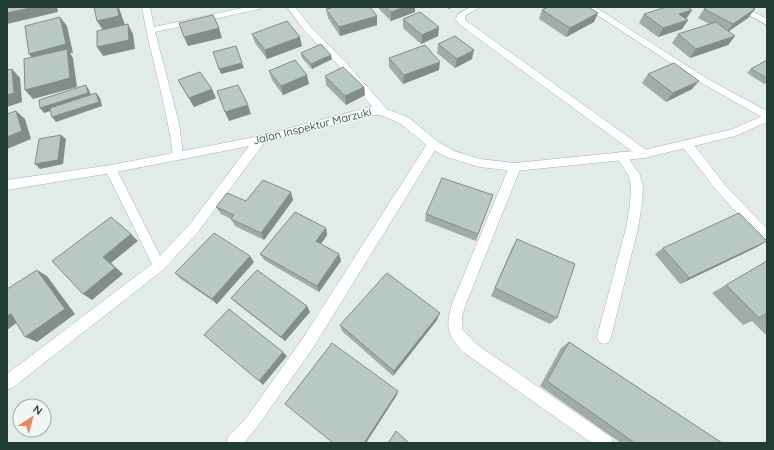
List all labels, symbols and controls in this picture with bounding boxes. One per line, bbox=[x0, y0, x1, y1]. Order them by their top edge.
street label: Jalan Inspektur Marzuki bbox=[251, 105, 373, 147]
north arrow bbox=[12, 398, 52, 438]
text: N bbox=[30, 402, 45, 418]

